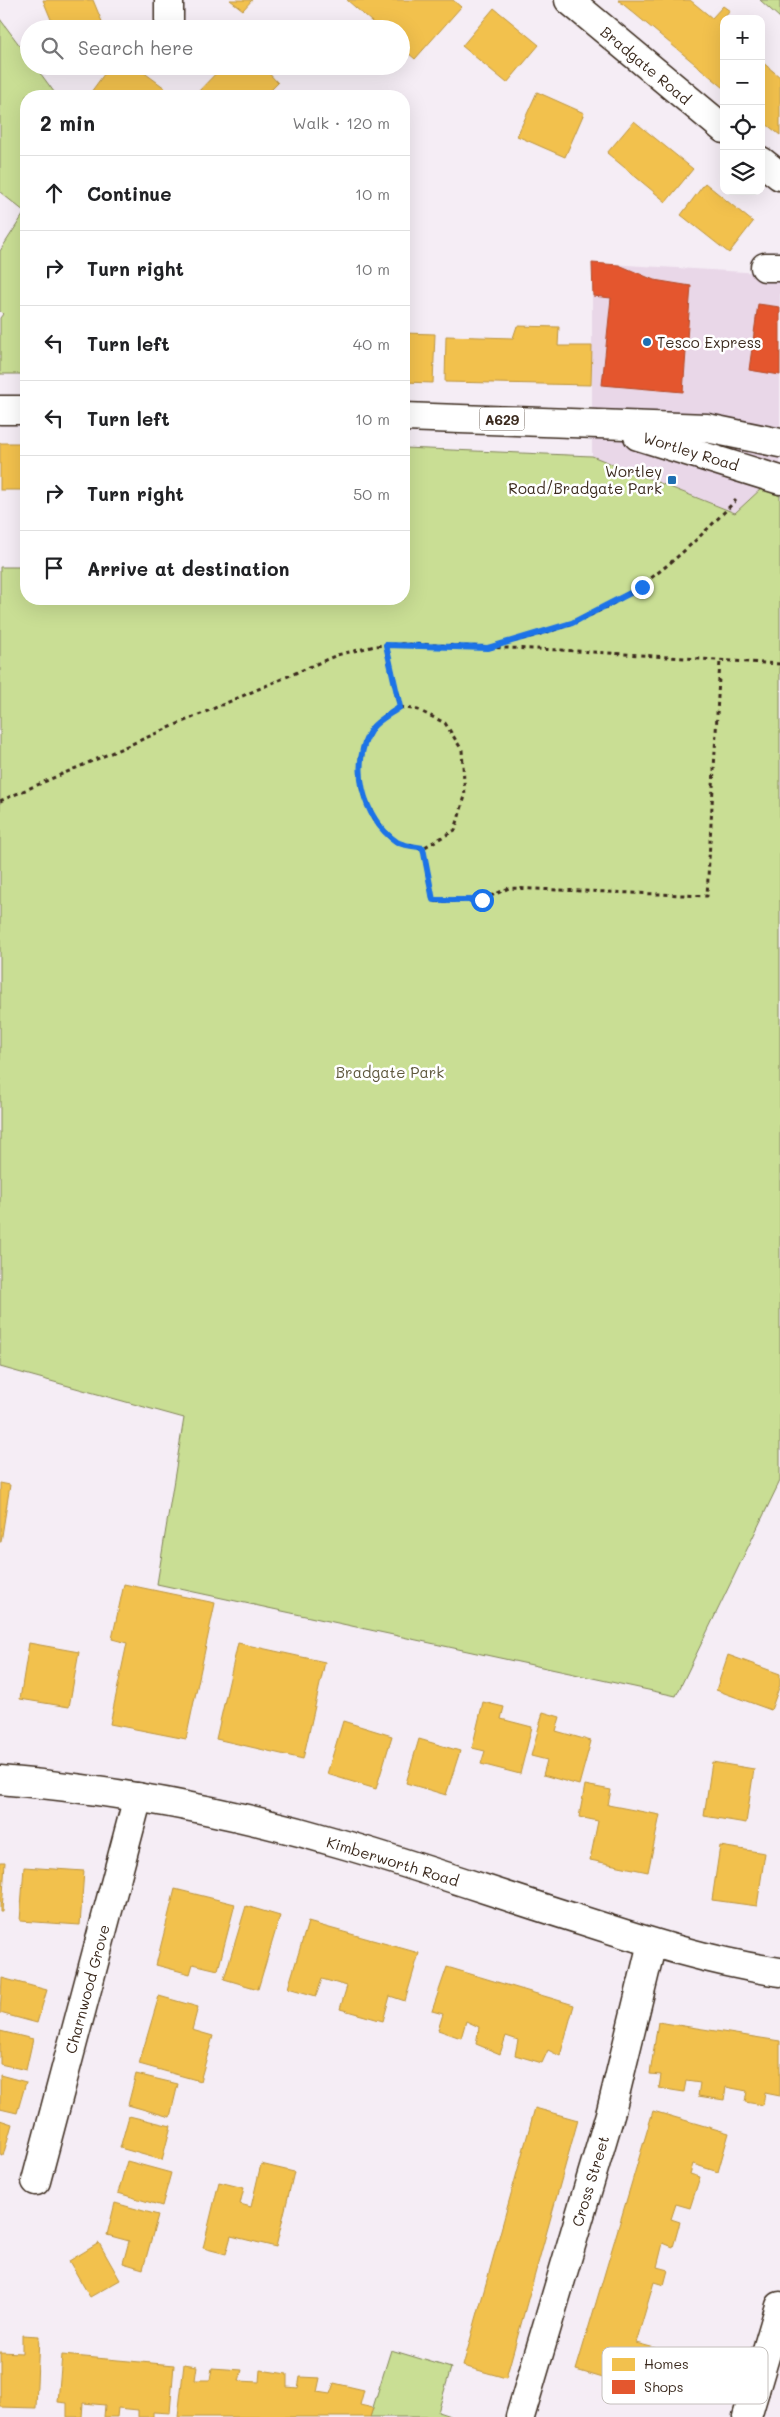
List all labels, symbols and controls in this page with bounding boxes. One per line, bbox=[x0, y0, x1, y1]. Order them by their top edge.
map controls bbox=[720, 15, 765, 195]
button: + bbox=[720, 15, 765, 60]
search box bbox=[20, 20, 410, 75]
street label: Bradgate Road bbox=[597, 21, 695, 109]
icon: search bbox=[38, 34, 66, 62]
text: Search here bbox=[78, 35, 194, 60]
button: − bbox=[720, 60, 765, 105]
button: locate bbox=[720, 105, 765, 150]
text: 2 min bbox=[40, 109, 95, 136]
text: Walk · 120 m bbox=[292, 112, 390, 133]
button: layers bbox=[720, 150, 765, 195]
icon: ahead bbox=[40, 179, 68, 207]
text: Continue bbox=[87, 181, 172, 206]
text: 10 m bbox=[355, 183, 390, 204]
icon: right bbox=[40, 254, 68, 282]
text: Turn right bbox=[87, 256, 184, 281]
text: 10 m bbox=[355, 258, 390, 279]
icon: left bbox=[40, 329, 68, 357]
text: Turn left bbox=[87, 331, 170, 356]
place label: Tesco Express bbox=[657, 332, 761, 352]
text: 40 m bbox=[353, 333, 390, 354]
marker: Tesco Express bbox=[641, 336, 653, 348]
icon: left bbox=[40, 404, 68, 432]
text: Turn left bbox=[87, 406, 170, 431]
text: 10 m bbox=[355, 408, 390, 429]
road number: A629 bbox=[480, 408, 524, 430]
street label: Wortley Road bbox=[641, 427, 741, 475]
place label: Wortley Road/Bradgate Park bbox=[508, 461, 662, 498]
marker: Wortley Road/Bradgate Park bbox=[666, 474, 678, 486]
icon: right bbox=[40, 479, 68, 507]
text: Turn right bbox=[87, 481, 184, 506]
text: 50 m bbox=[353, 483, 390, 504]
icon: arrive bbox=[40, 554, 68, 582]
text: Arrive at destination bbox=[87, 556, 290, 581]
route end bbox=[631, 576, 654, 599]
route start bbox=[471, 889, 494, 912]
park label: Bradgate Park bbox=[336, 1062, 444, 1082]
street label: Kimberworth Road bbox=[324, 1831, 462, 1891]
street label: Charnwood Grove bbox=[60, 1922, 114, 2056]
street label: Cross Street bbox=[567, 2133, 613, 2229]
legend bbox=[602, 2347, 768, 2404]
text: Homes bbox=[644, 2354, 689, 2373]
text: Shops bbox=[644, 2377, 684, 2396]

